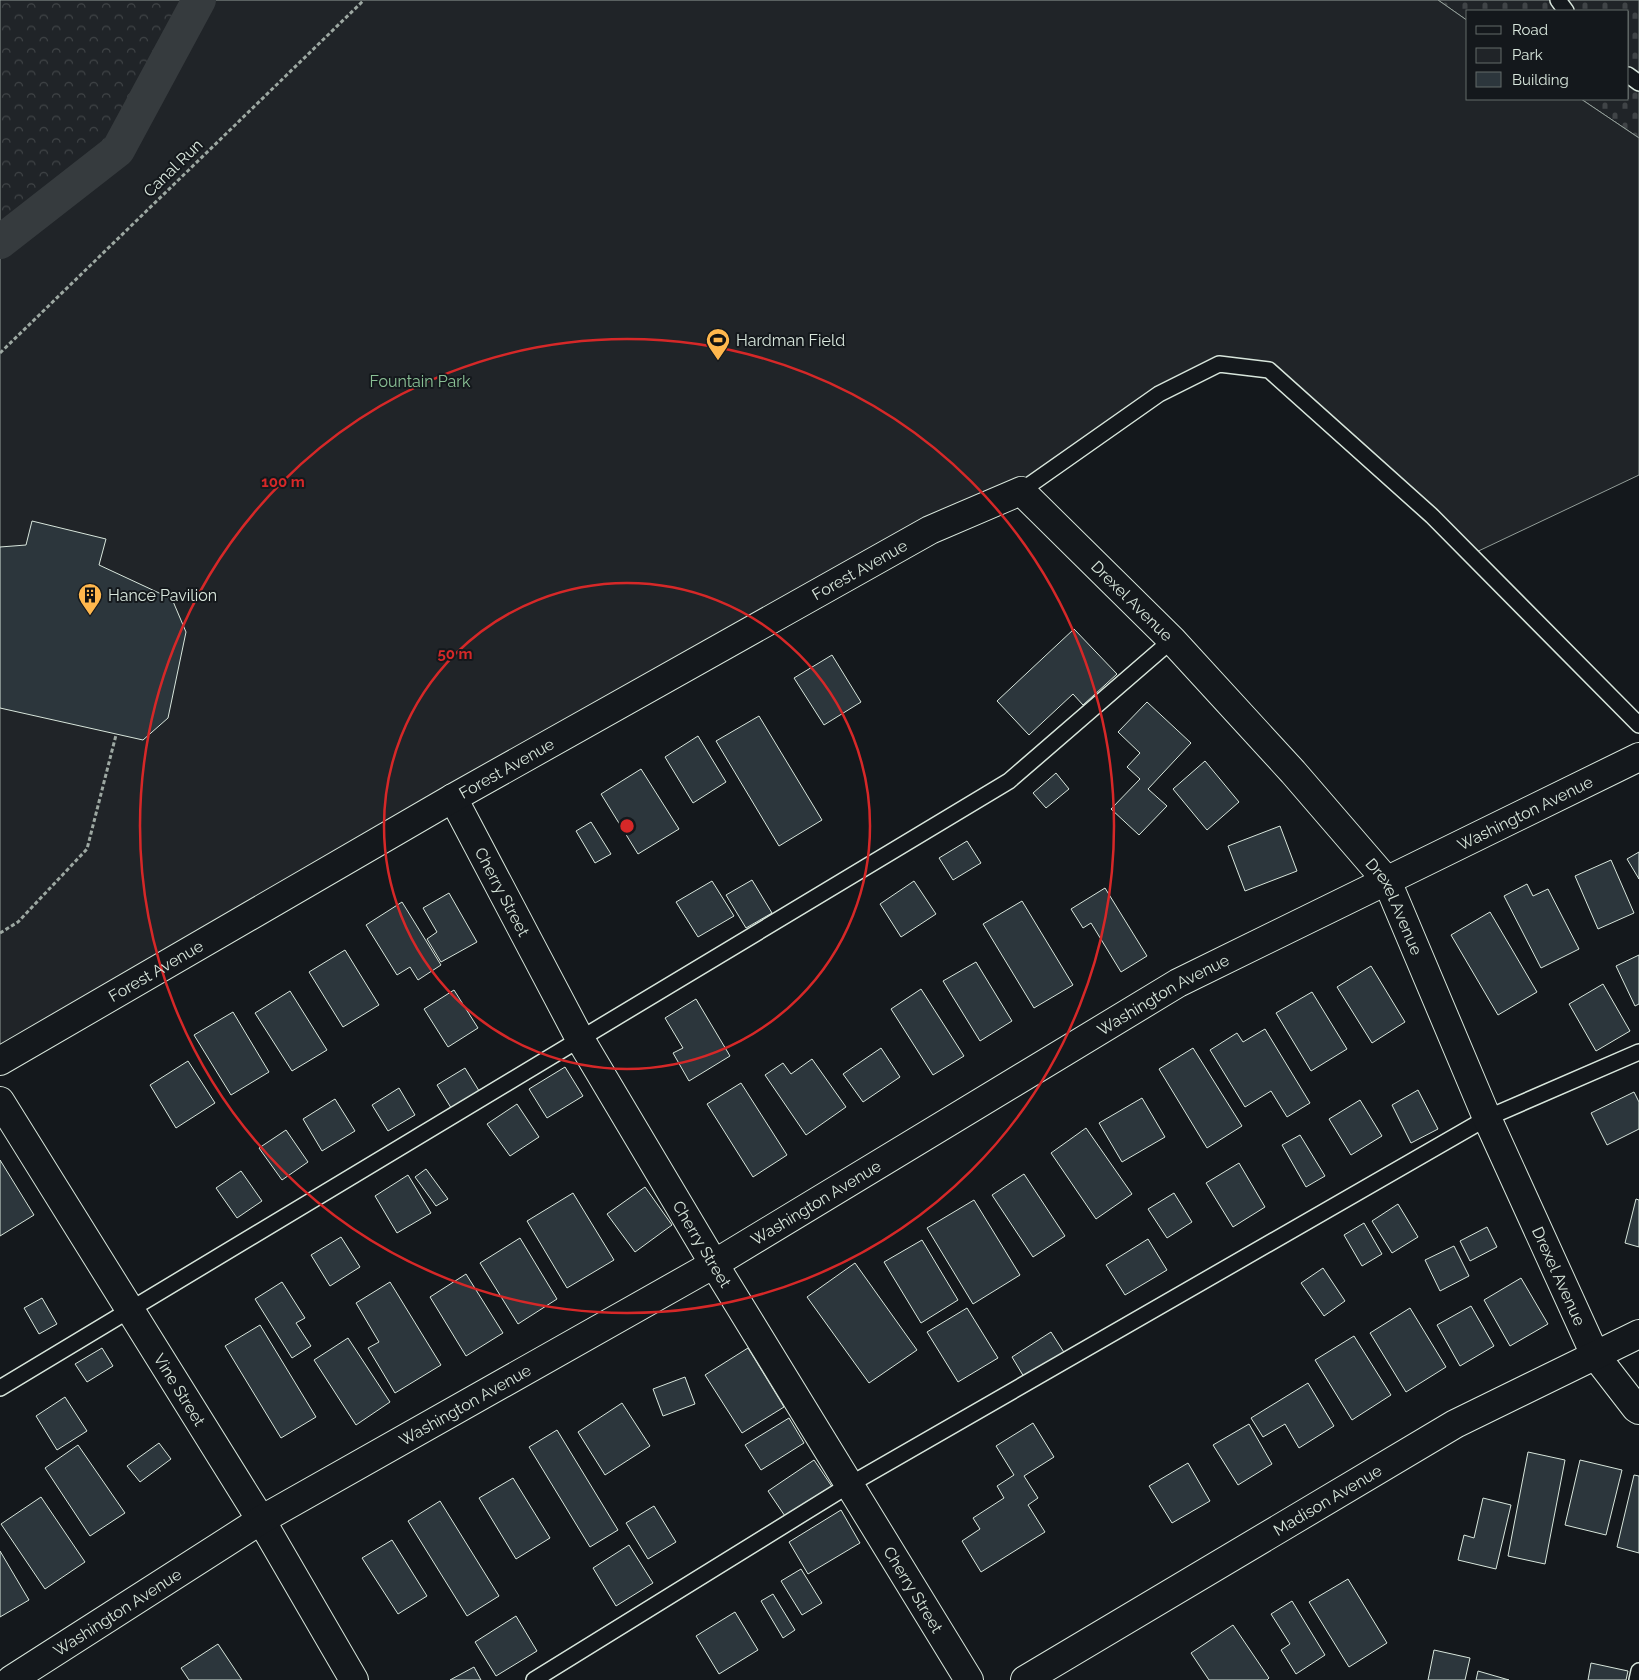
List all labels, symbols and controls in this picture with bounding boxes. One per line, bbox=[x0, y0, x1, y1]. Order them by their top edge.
legend bbox=[1466, 10, 1629, 100]
text: Road bbox=[1512, 21, 1548, 39]
text: Park bbox=[1512, 46, 1543, 64]
text: Building bbox=[1512, 71, 1569, 89]
street label: Canal Run bbox=[139, 135, 207, 201]
sports icon: Hardman Field bbox=[705, 327, 731, 361]
place label: Hardman Field bbox=[736, 331, 845, 350]
park label: Fountain Park bbox=[370, 372, 471, 391]
text: 100 m bbox=[261, 473, 305, 491]
street label: Forest Avenue bbox=[809, 535, 910, 604]
street label: Drexel Avenue bbox=[1087, 556, 1177, 645]
building icon: Hance Pavilion bbox=[77, 582, 103, 616]
place label: Hance Pavilion bbox=[108, 586, 217, 605]
text: 50 m bbox=[437, 645, 473, 663]
street label: Forest Avenue bbox=[455, 734, 557, 802]
street label: Washington Avenue bbox=[1454, 772, 1596, 854]
centre of rings bbox=[618, 817, 636, 835]
street label: Cherry Street bbox=[471, 844, 534, 940]
street label: Drexel Avenue bbox=[1362, 854, 1427, 958]
street label: Forest Avenue bbox=[105, 936, 206, 1005]
street label: Washington Avenue bbox=[1094, 950, 1232, 1039]
street label: Washington Avenue bbox=[747, 1156, 884, 1249]
street label: Cherry Street bbox=[669, 1197, 736, 1291]
street label: Drexel Avenue bbox=[1528, 1224, 1590, 1329]
street label: Vine Street bbox=[150, 1350, 210, 1430]
street label: Washington Avenue bbox=[396, 1360, 534, 1450]
street label: Madison Avenue bbox=[1270, 1460, 1385, 1539]
street label: Cherry Street bbox=[880, 1543, 947, 1637]
street label: Washington Avenue bbox=[50, 1564, 185, 1660]

